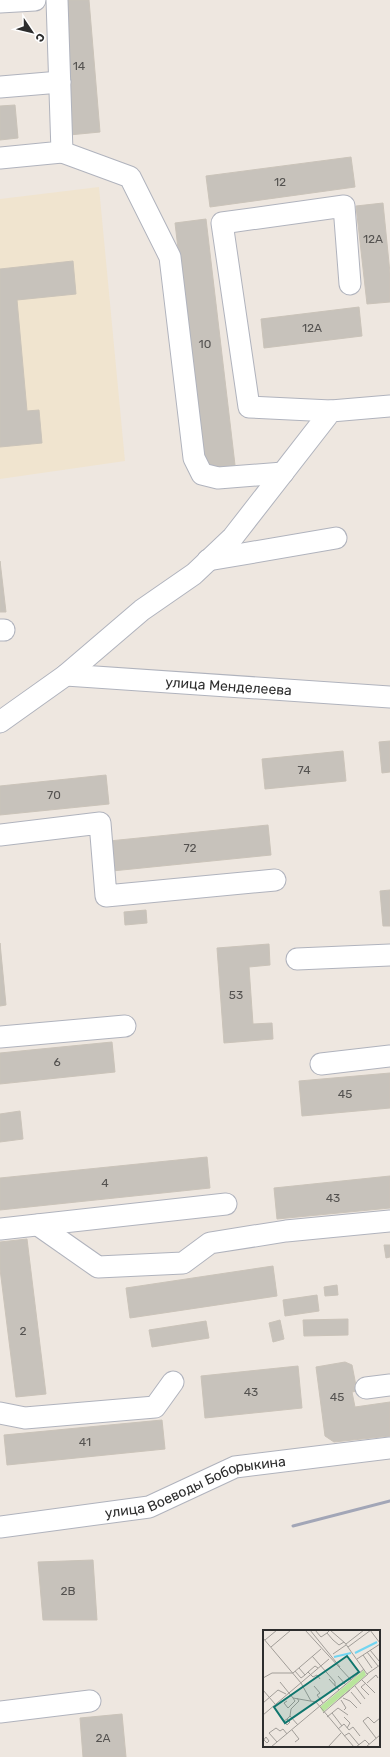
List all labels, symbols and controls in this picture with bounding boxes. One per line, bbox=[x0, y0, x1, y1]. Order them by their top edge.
north arrow bbox=[12, 12, 52, 52]
text: С bbox=[32, 31, 47, 45]
house number: 14 bbox=[73, 59, 86, 73]
house number: 12 bbox=[274, 175, 286, 189]
house number: 12А bbox=[363, 232, 383, 246]
house number: 12А bbox=[302, 321, 322, 335]
house number: 10 bbox=[199, 337, 211, 351]
street label: улица Менделеева bbox=[165, 674, 292, 699]
house number: 74 bbox=[297, 763, 311, 777]
house number: 70 bbox=[47, 788, 61, 802]
house number: 72 bbox=[183, 841, 197, 855]
house number: 53 bbox=[229, 988, 243, 1002]
house number: 6 bbox=[53, 1055, 61, 1069]
house number: 45 bbox=[338, 1087, 352, 1101]
house number: 4 bbox=[101, 1176, 109, 1190]
house number: 43 bbox=[326, 1191, 340, 1205]
house number: 2 bbox=[19, 1324, 27, 1338]
house number: 43 bbox=[244, 1385, 258, 1399]
house number: 45 bbox=[330, 1390, 344, 1404]
house number: 41 bbox=[79, 1435, 91, 1449]
street label: улица Воеводы Боборыкина bbox=[104, 1453, 287, 1522]
house number: 2В bbox=[60, 1584, 76, 1598]
inset map bbox=[263, 1630, 380, 1747]
house number: 2А bbox=[95, 1731, 111, 1745]

